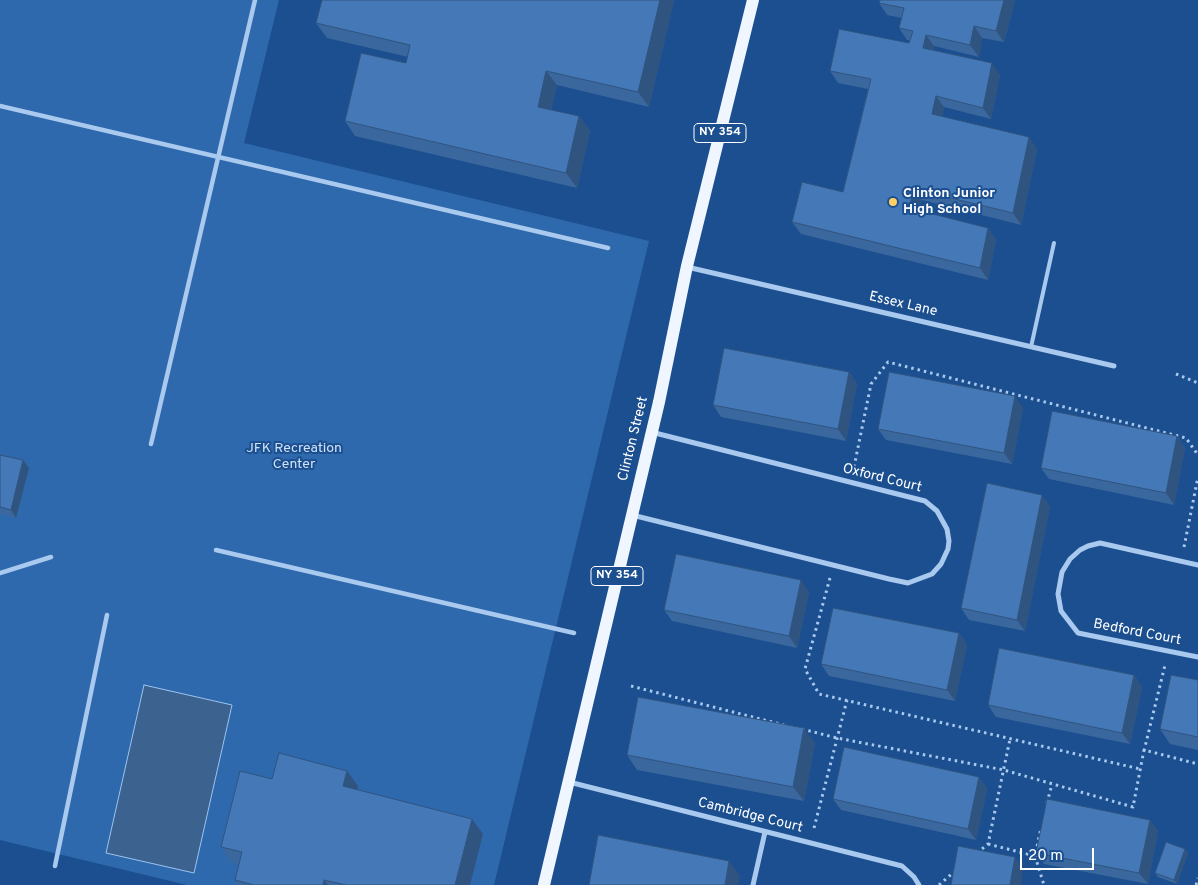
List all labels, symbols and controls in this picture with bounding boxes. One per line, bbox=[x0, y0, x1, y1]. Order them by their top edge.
road number: NY 354 bbox=[694, 124, 746, 142]
place label: Clinton Junior High School bbox=[903, 186, 995, 218]
marker: Clinton Junior High School bbox=[887, 196, 899, 208]
street label: Essex Lane bbox=[867, 289, 939, 321]
street label: Clinton Street bbox=[615, 395, 653, 483]
park label: JFK Recreation Center bbox=[246, 441, 342, 474]
street label: Oxford Court bbox=[841, 461, 923, 497]
road number: NY 354 bbox=[591, 566, 643, 586]
street label: Bedford Court bbox=[1092, 616, 1182, 650]
street label: Cambridge Court bbox=[696, 795, 804, 837]
scale bar bbox=[1023, 838, 1097, 870]
text: 20 m bbox=[1028, 847, 1063, 866]

